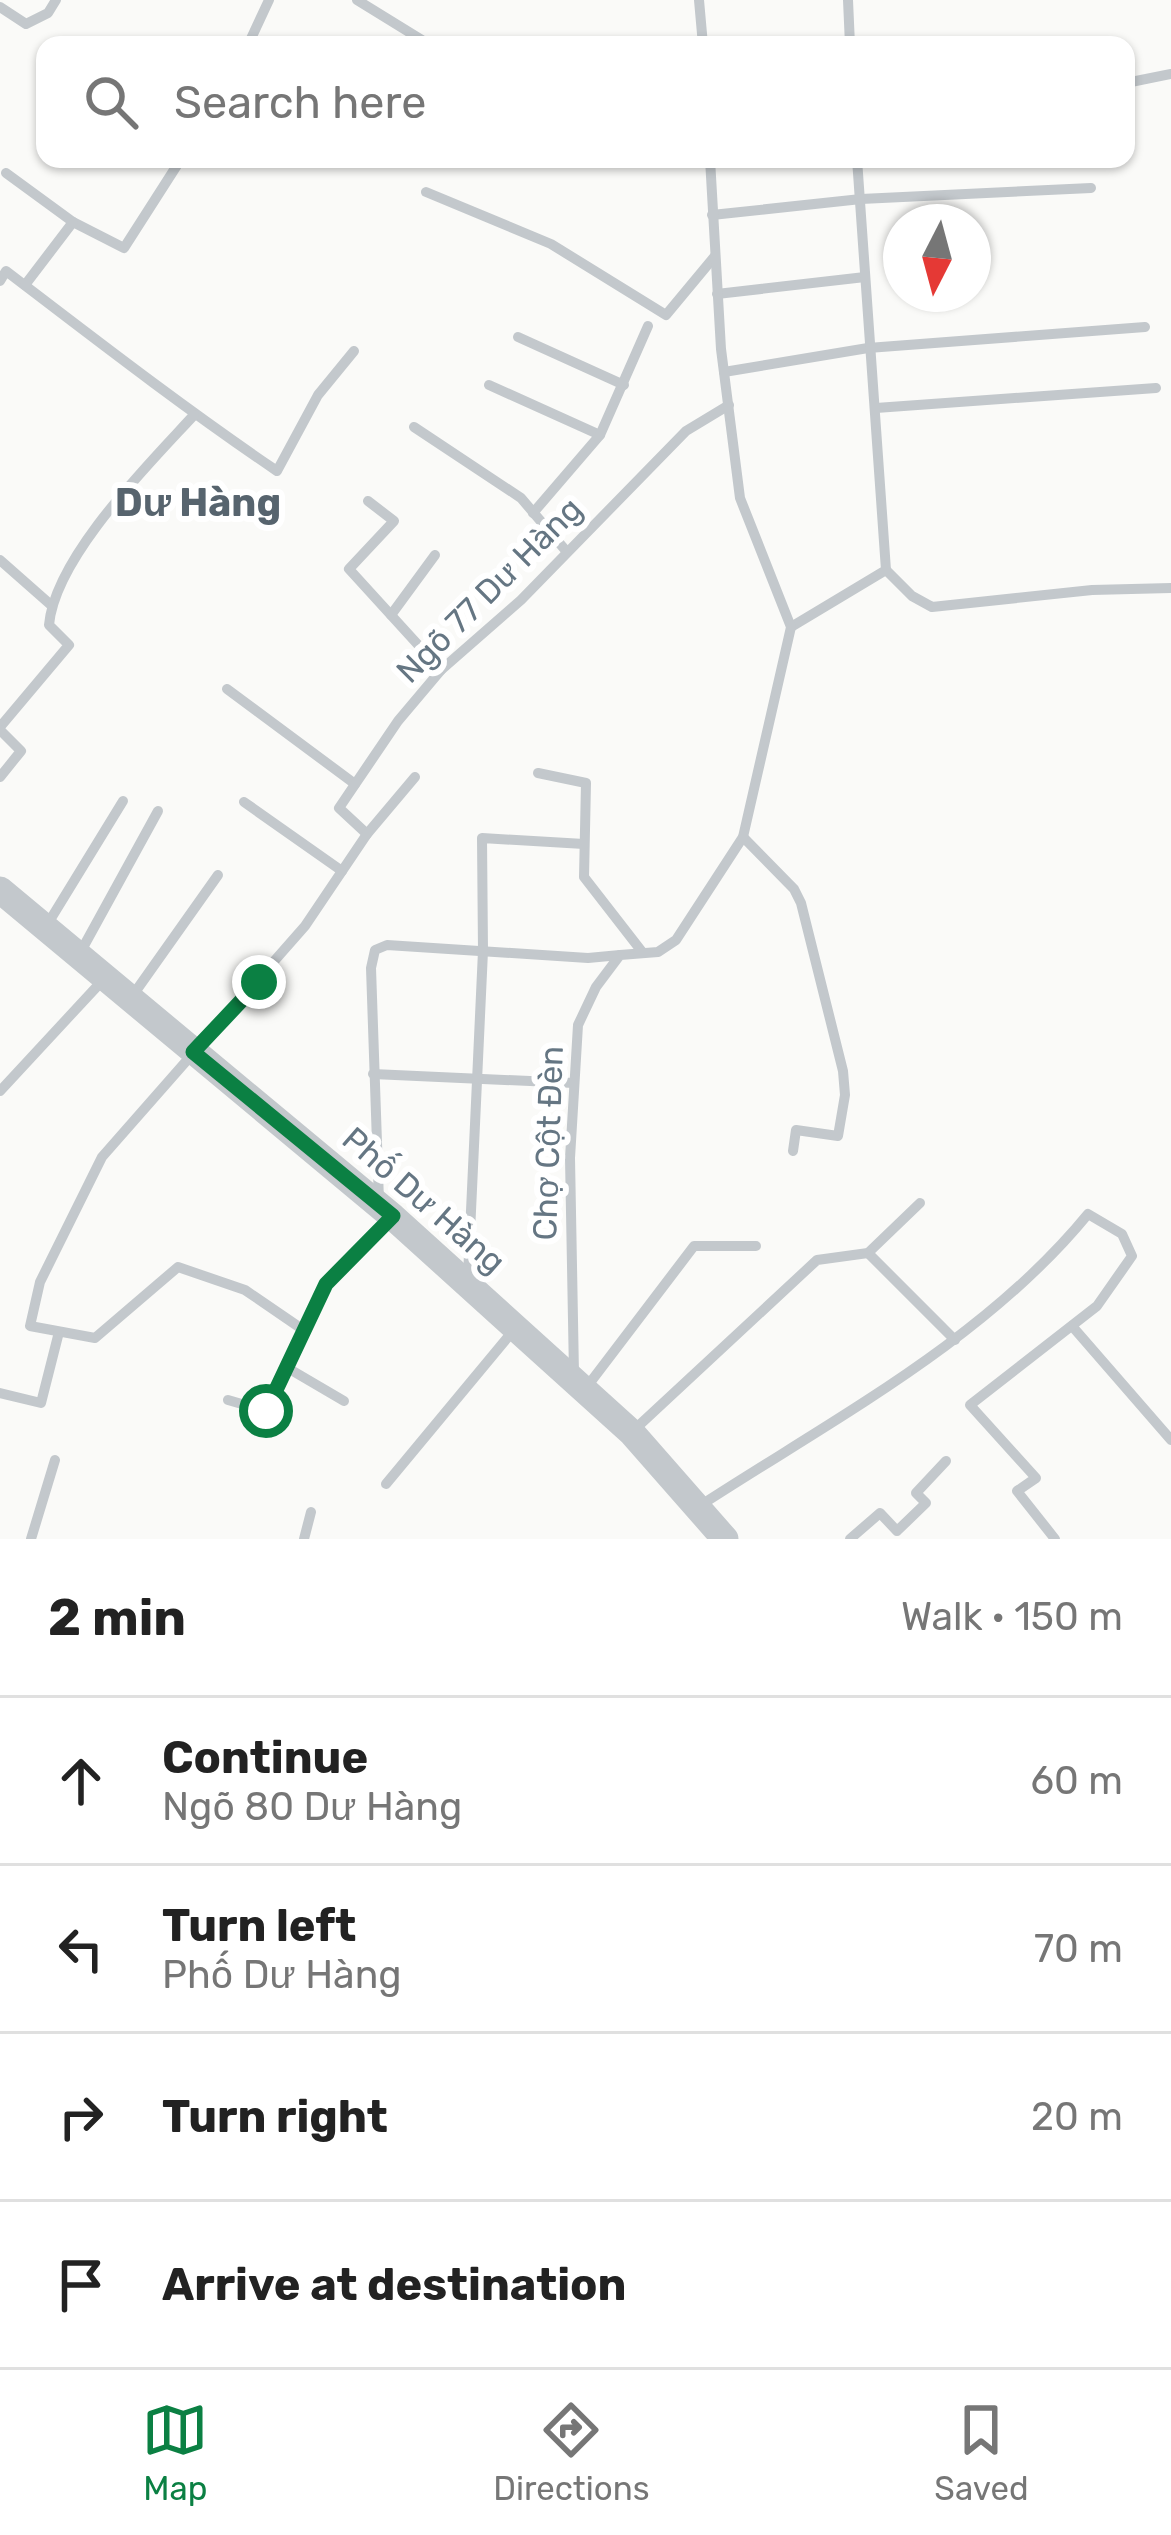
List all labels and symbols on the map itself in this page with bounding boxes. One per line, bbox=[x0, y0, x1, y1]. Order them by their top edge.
north arrow bbox=[883, 204, 991, 312]
district label: Dư Hàng bbox=[115, 480, 281, 526]
street label: Ngõ 77 Dư Hàng bbox=[388, 489, 590, 691]
route end bbox=[232, 955, 286, 1009]
street label: Chợ Cột Đèn bbox=[525, 1045, 571, 1241]
street label: Phố Dư Hàng bbox=[335, 1118, 514, 1281]
route start bbox=[239, 1384, 293, 1438]

